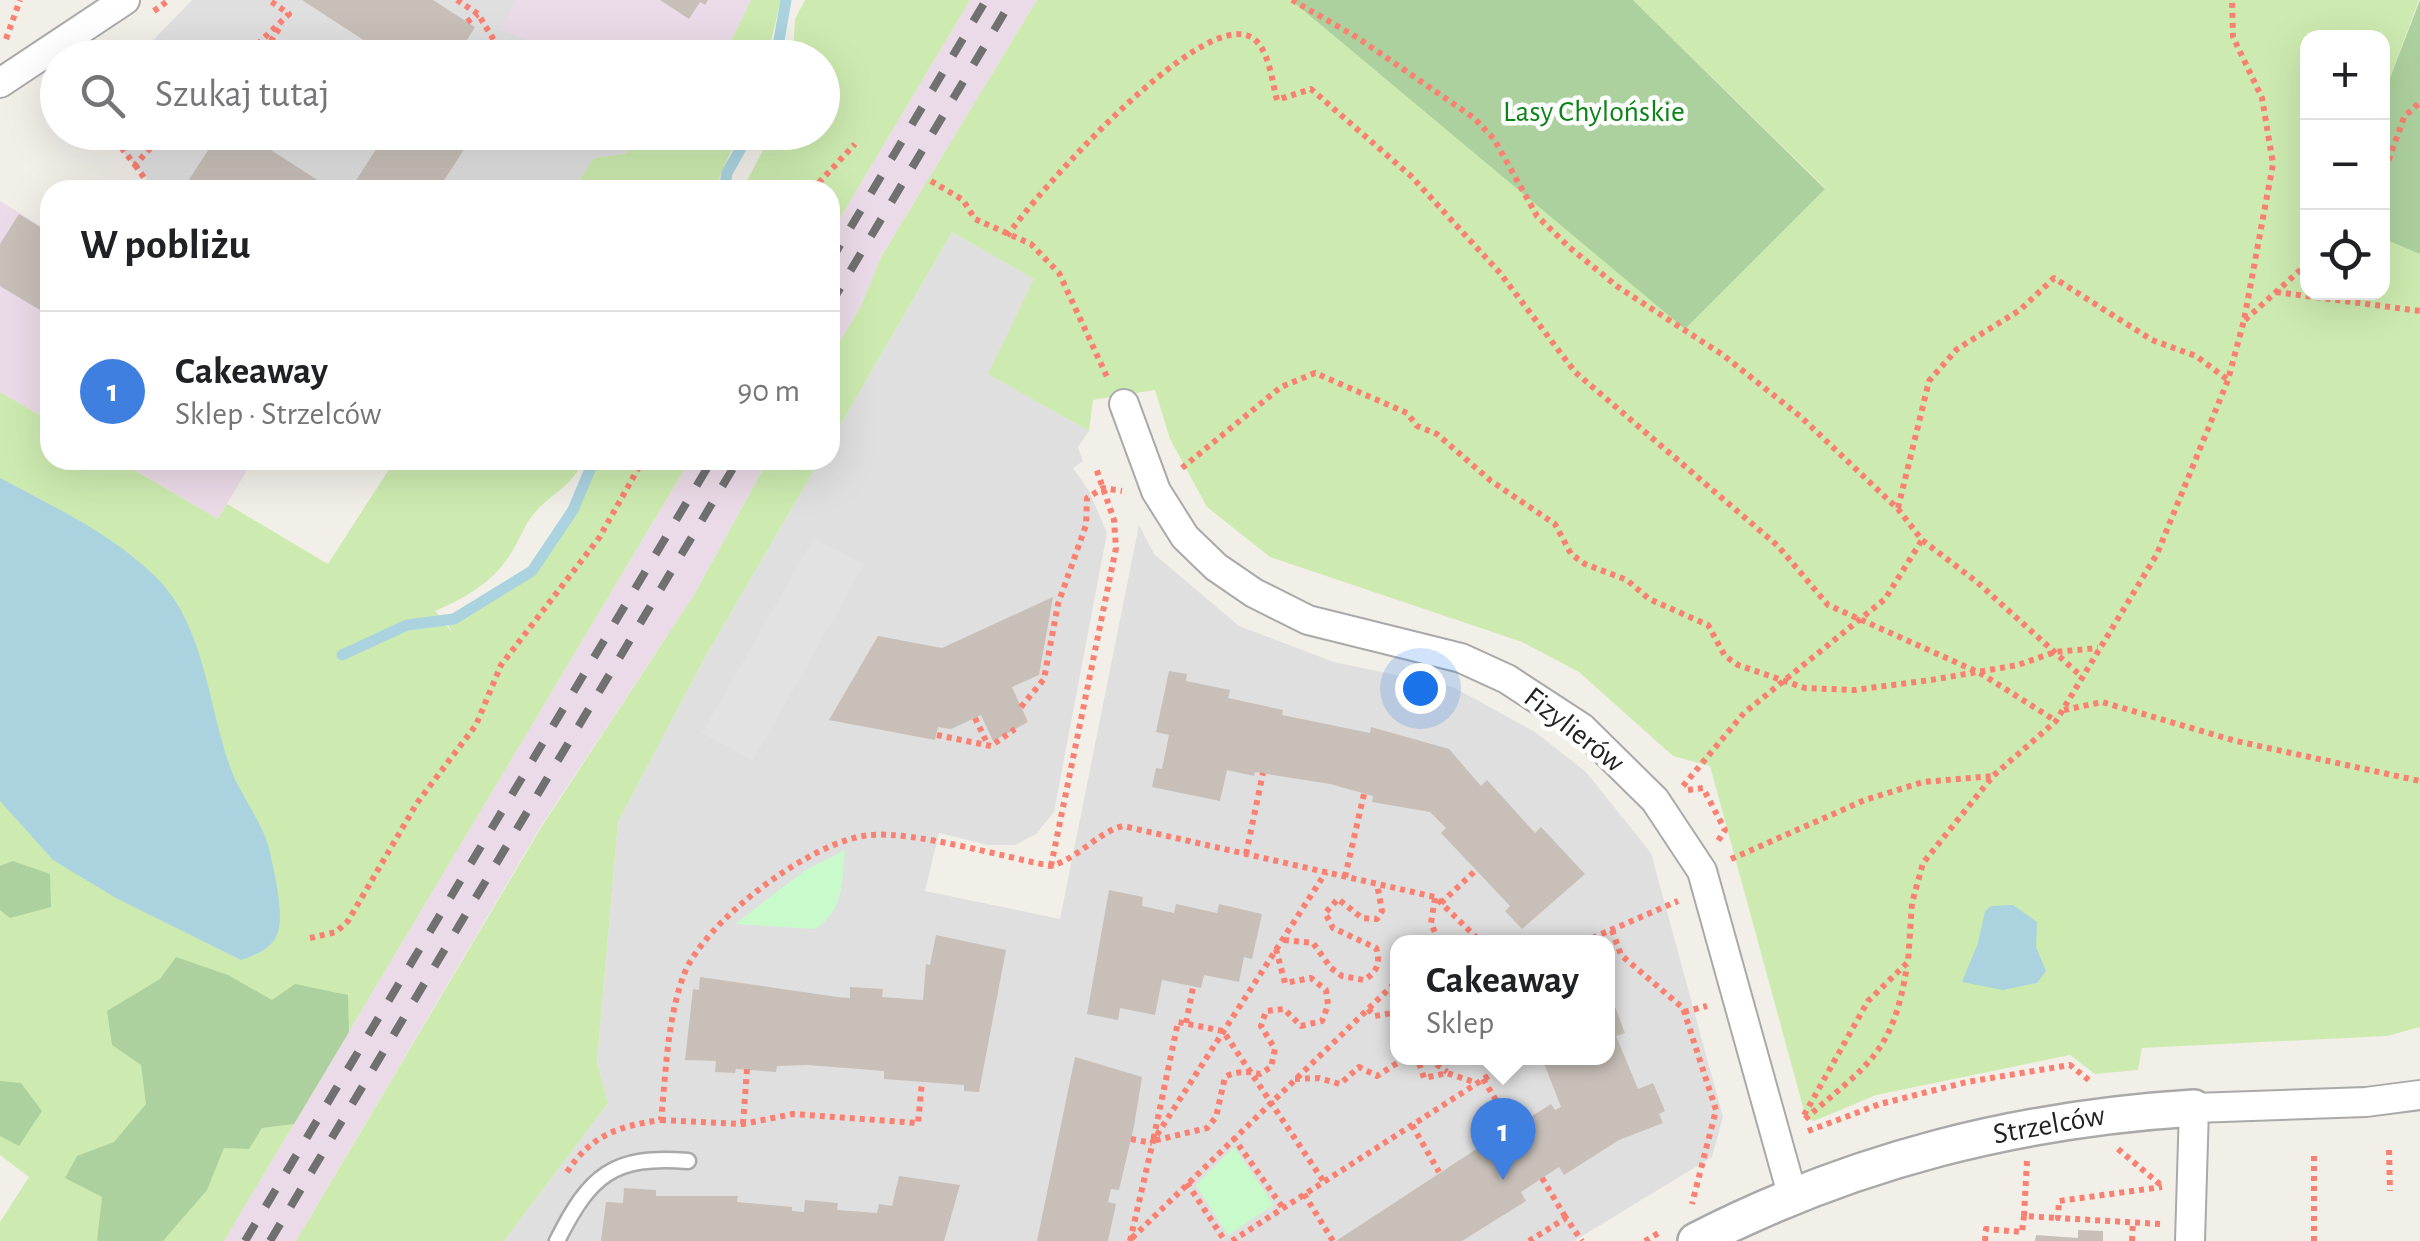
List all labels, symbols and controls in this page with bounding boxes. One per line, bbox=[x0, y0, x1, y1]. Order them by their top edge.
map controls bbox=[2300, 30, 2390, 300]
button: + bbox=[2300, 30, 2390, 120]
search box bbox=[40, 40, 840, 150]
icon: search bbox=[75, 68, 130, 123]
text: Szukaj tutaj bbox=[155, 76, 330, 114]
park label: Lasy Chylońskie bbox=[1503, 97, 1685, 127]
button: − bbox=[2300, 120, 2390, 210]
button: locate bbox=[2300, 210, 2390, 300]
text: W pobliżu bbox=[80, 224, 250, 266]
text: Cakeaway bbox=[175, 353, 328, 391]
text: 1 bbox=[107, 375, 118, 407]
text: 90 m bbox=[737, 375, 800, 407]
text: Sklep · Strzelców bbox=[175, 398, 381, 430]
your location bbox=[1395, 663, 1446, 714]
street label: Fizylierów bbox=[1518, 682, 1630, 778]
popup bbox=[1390, 935, 1615, 1065]
text: Cakeaway bbox=[1426, 962, 1579, 1000]
text: Sklep bbox=[1426, 1007, 1494, 1039]
pin: 1 bbox=[1470, 1098, 1536, 1180]
street label: Strzelców bbox=[1991, 1100, 2107, 1150]

